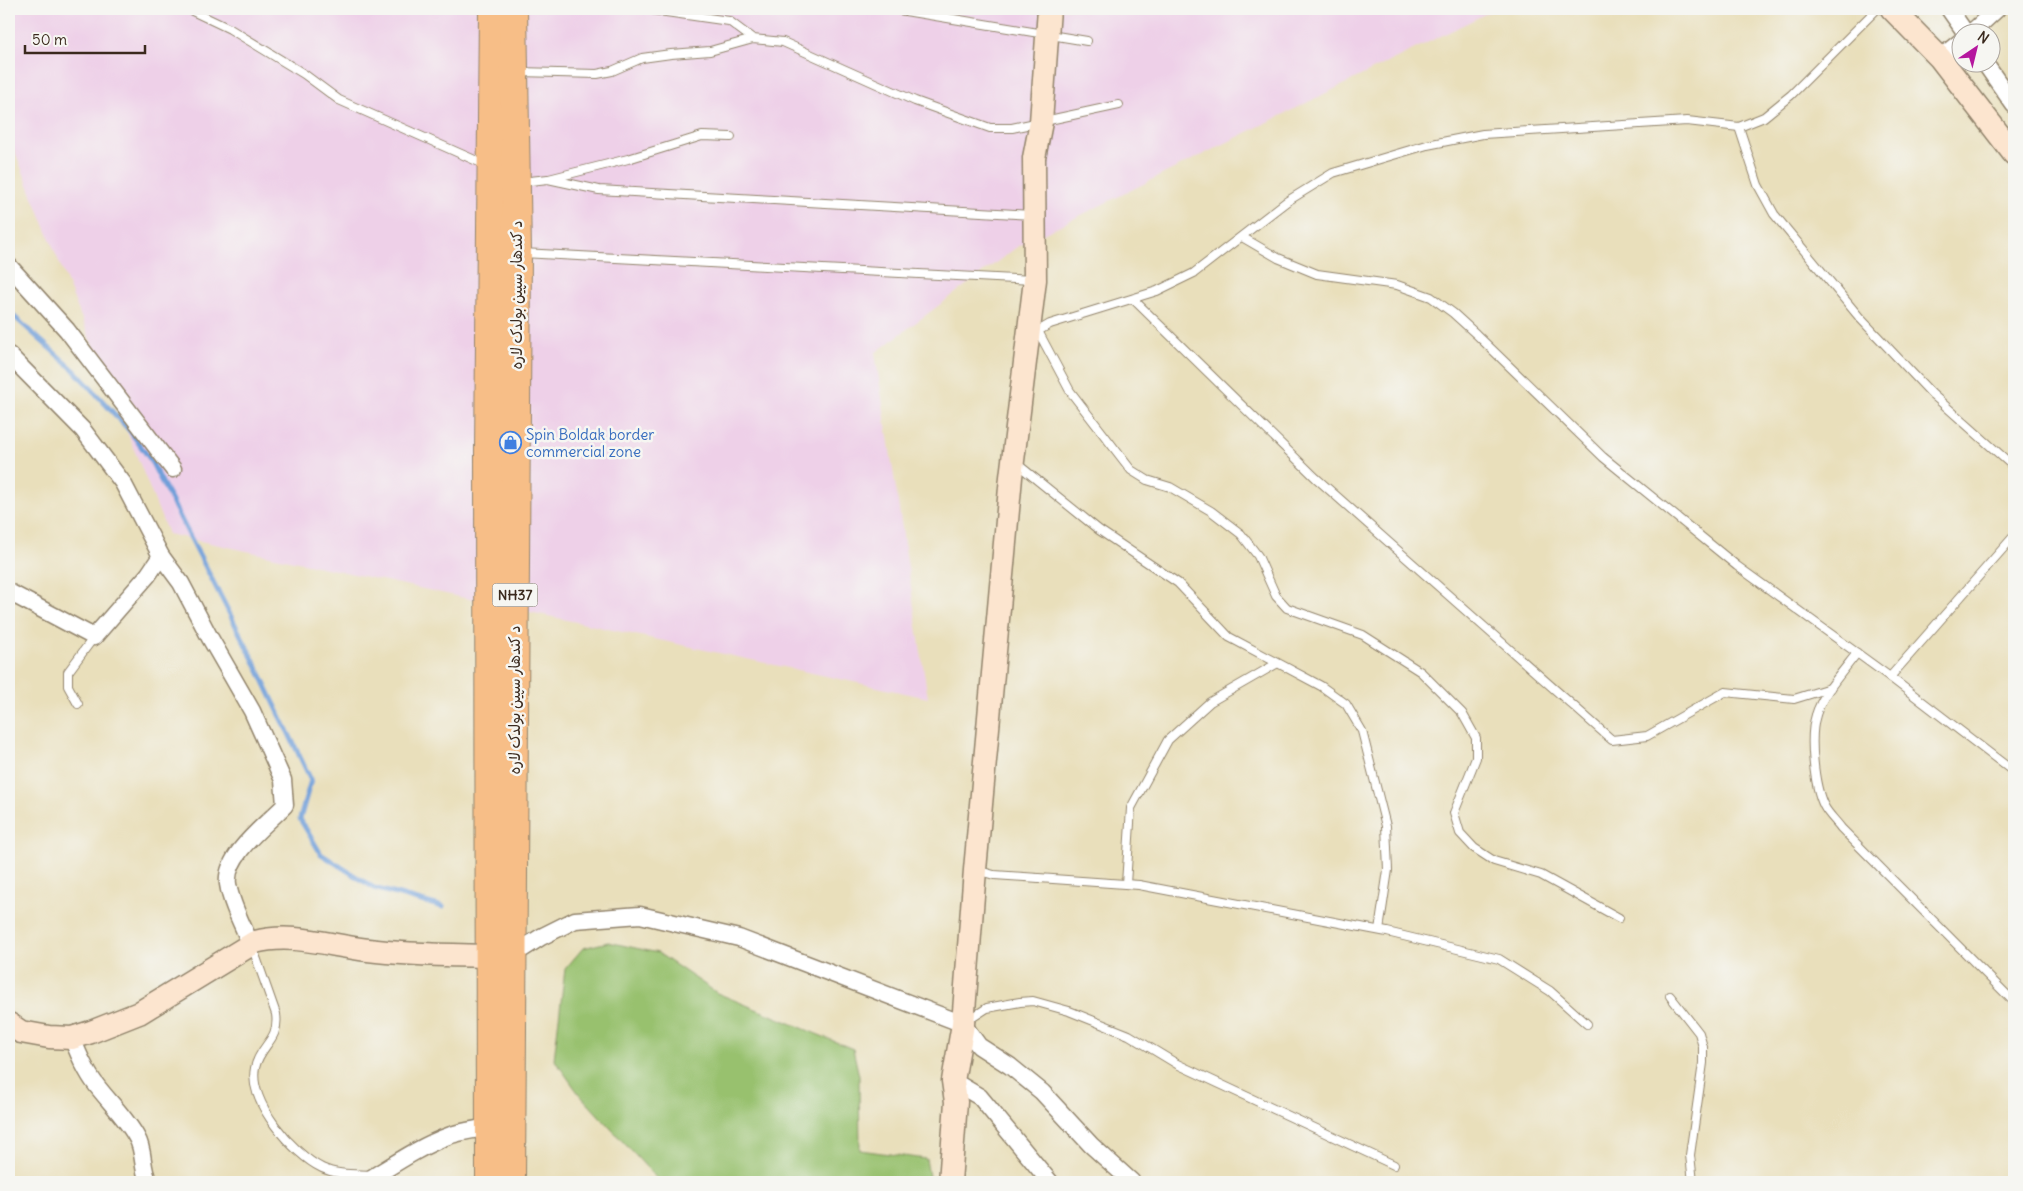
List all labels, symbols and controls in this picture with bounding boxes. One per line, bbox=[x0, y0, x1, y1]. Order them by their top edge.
scale bar bbox=[25, 22, 145, 54]
north arrow bbox=[1950, 22, 2000, 72]
text: N bbox=[1974, 27, 1993, 48]
text: 50 m bbox=[32, 30, 67, 49]
street label: د کندهار سپین بولدک لاره bbox=[507, 220, 527, 370]
place label: Spin Boldak border commercial zone bbox=[526, 425, 654, 461]
shop icon: Spin Boldak border commercial zone bbox=[498, 431, 522, 455]
road number: NH37 bbox=[492, 584, 538, 606]
street label: د کندهار سپین بولدک لاره bbox=[505, 625, 525, 775]

